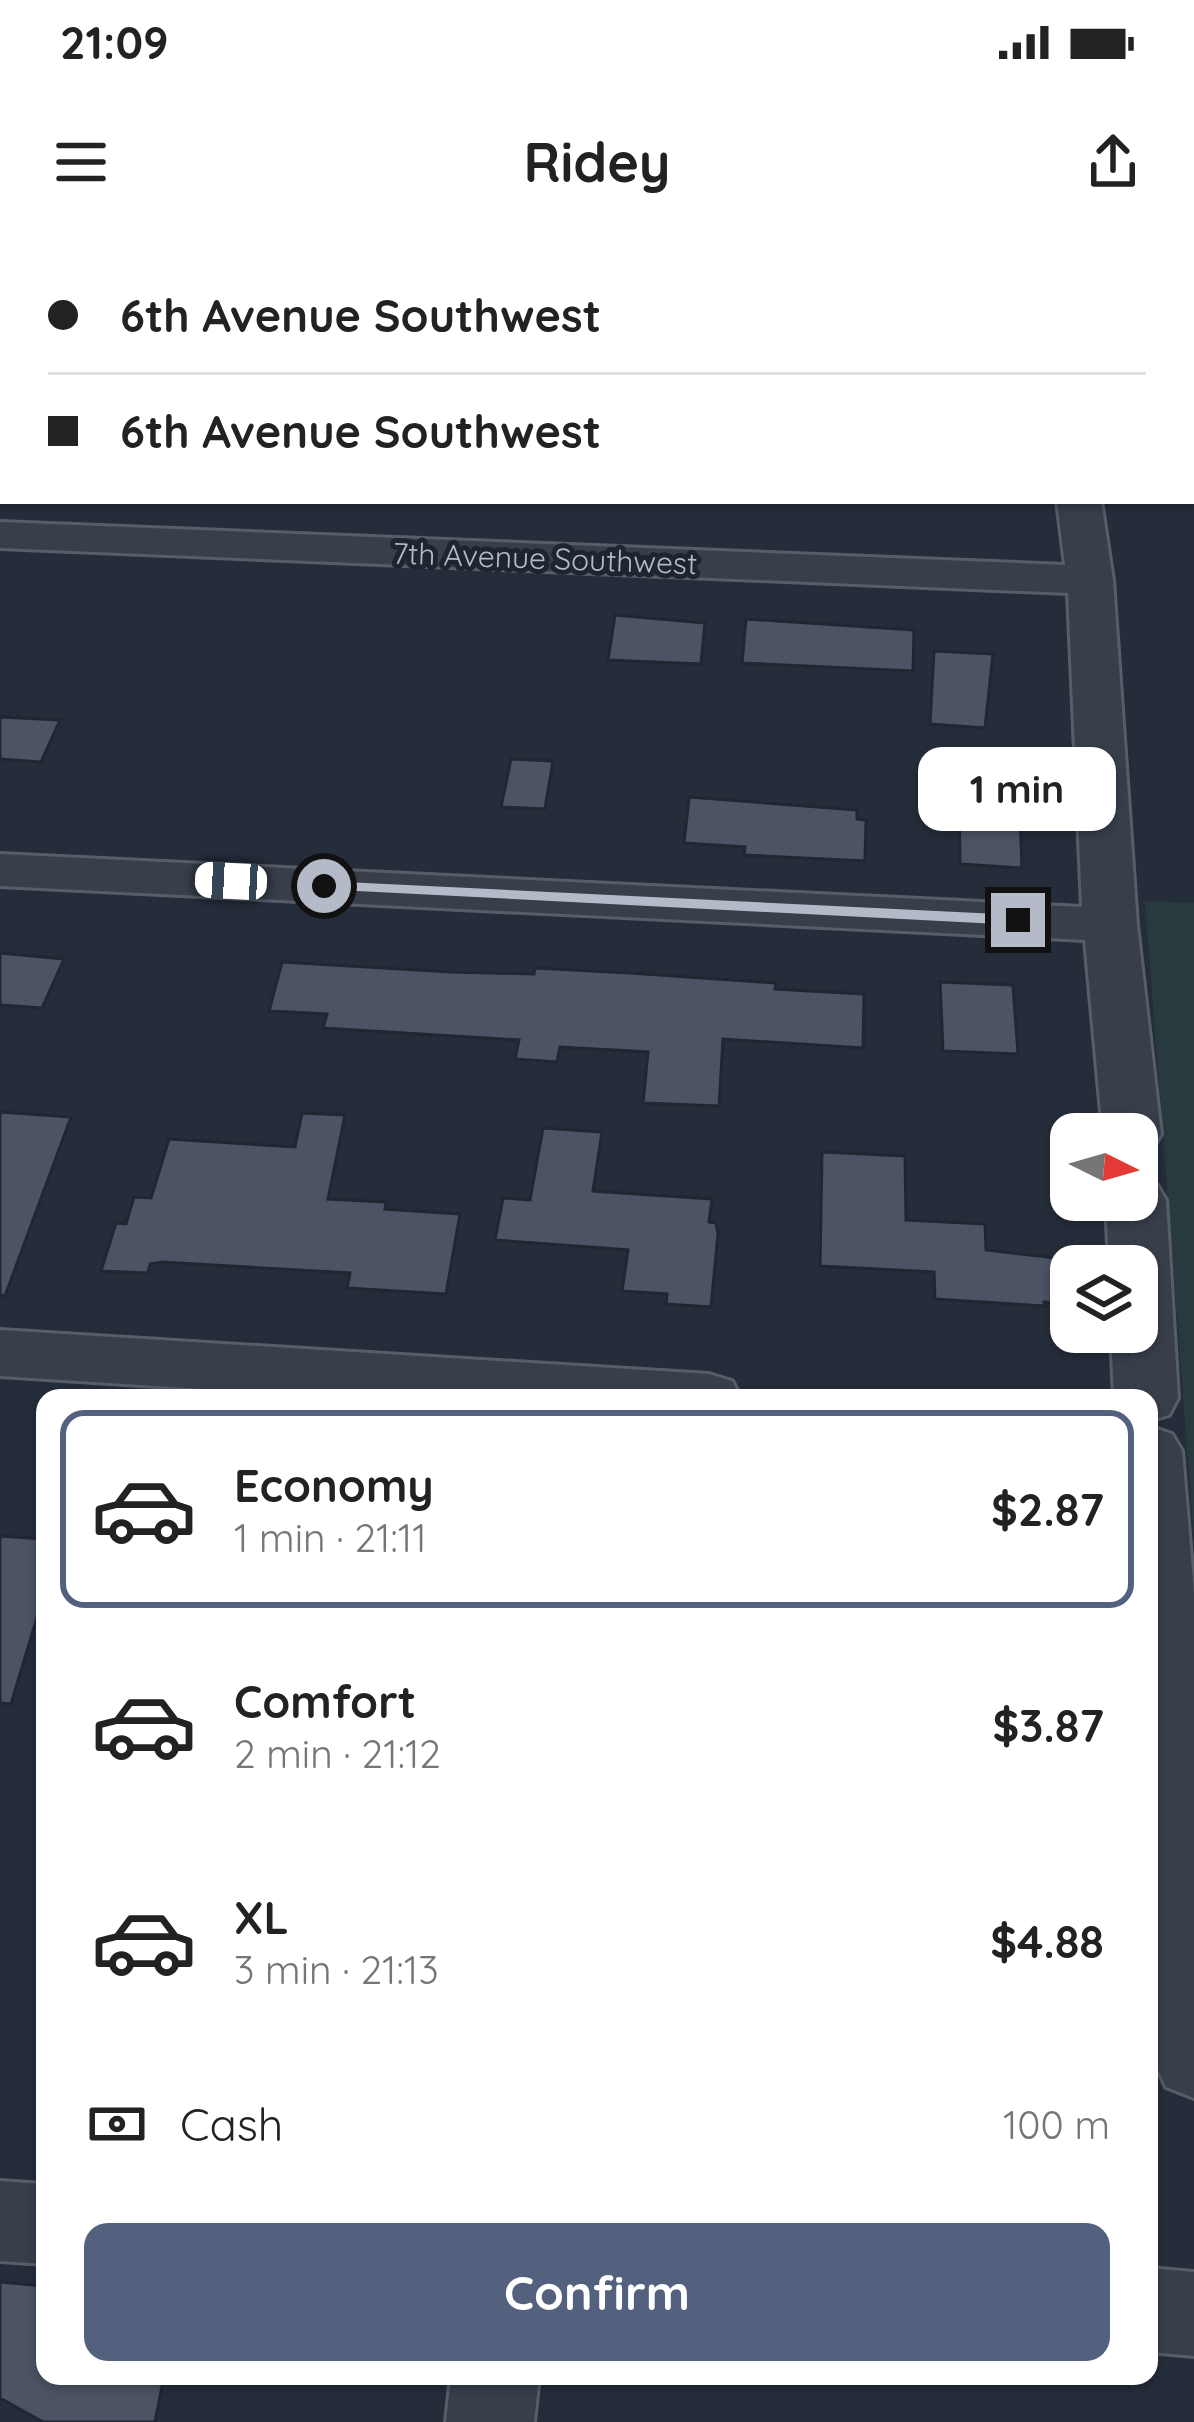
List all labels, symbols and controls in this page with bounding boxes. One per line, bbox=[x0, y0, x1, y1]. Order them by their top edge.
text: 21:09 bbox=[60, 14, 169, 70]
text: Ridey bbox=[523, 128, 671, 196]
icon: menu bbox=[48, 129, 114, 195]
icon: share bbox=[1080, 129, 1146, 195]
text: 6th Avenue Southwest bbox=[120, 287, 601, 343]
text: 6th Avenue Southwest bbox=[120, 403, 601, 459]
street label: 7th Avenue Southwest bbox=[392, 534, 698, 582]
callout: 1 min bbox=[919, 746, 1117, 830]
text: 1 min bbox=[970, 764, 1064, 813]
route start bbox=[297, 859, 351, 913]
car bbox=[194, 861, 268, 901]
route end bbox=[991, 893, 1045, 947]
north arrow bbox=[1050, 1113, 1158, 1221]
map controls bbox=[1050, 1113, 1158, 1353]
button: layers bbox=[1050, 1245, 1158, 1353]
icon: car bbox=[90, 1455, 198, 1563]
text: Economy bbox=[234, 1457, 434, 1513]
text: $2.87 bbox=[991, 1481, 1104, 1537]
text: 1 min · 21:11 bbox=[234, 1513, 427, 1562]
icon: car bbox=[90, 1671, 198, 1779]
text: Comfort bbox=[234, 1673, 416, 1729]
text: $3.87 bbox=[992, 1697, 1104, 1753]
text: 2 min · 21:12 bbox=[234, 1729, 441, 1778]
icon: car bbox=[90, 1887, 198, 1995]
text: XL bbox=[234, 1889, 289, 1945]
text: $4.88 bbox=[990, 1913, 1104, 1969]
text: 3 min · 21:13 bbox=[234, 1945, 439, 1994]
icon: cash bbox=[84, 2091, 150, 2157]
text: Cash bbox=[180, 2096, 283, 2152]
text: 100 m bbox=[1003, 2100, 1110, 2149]
button: Confirm bbox=[84, 2223, 1110, 2361]

